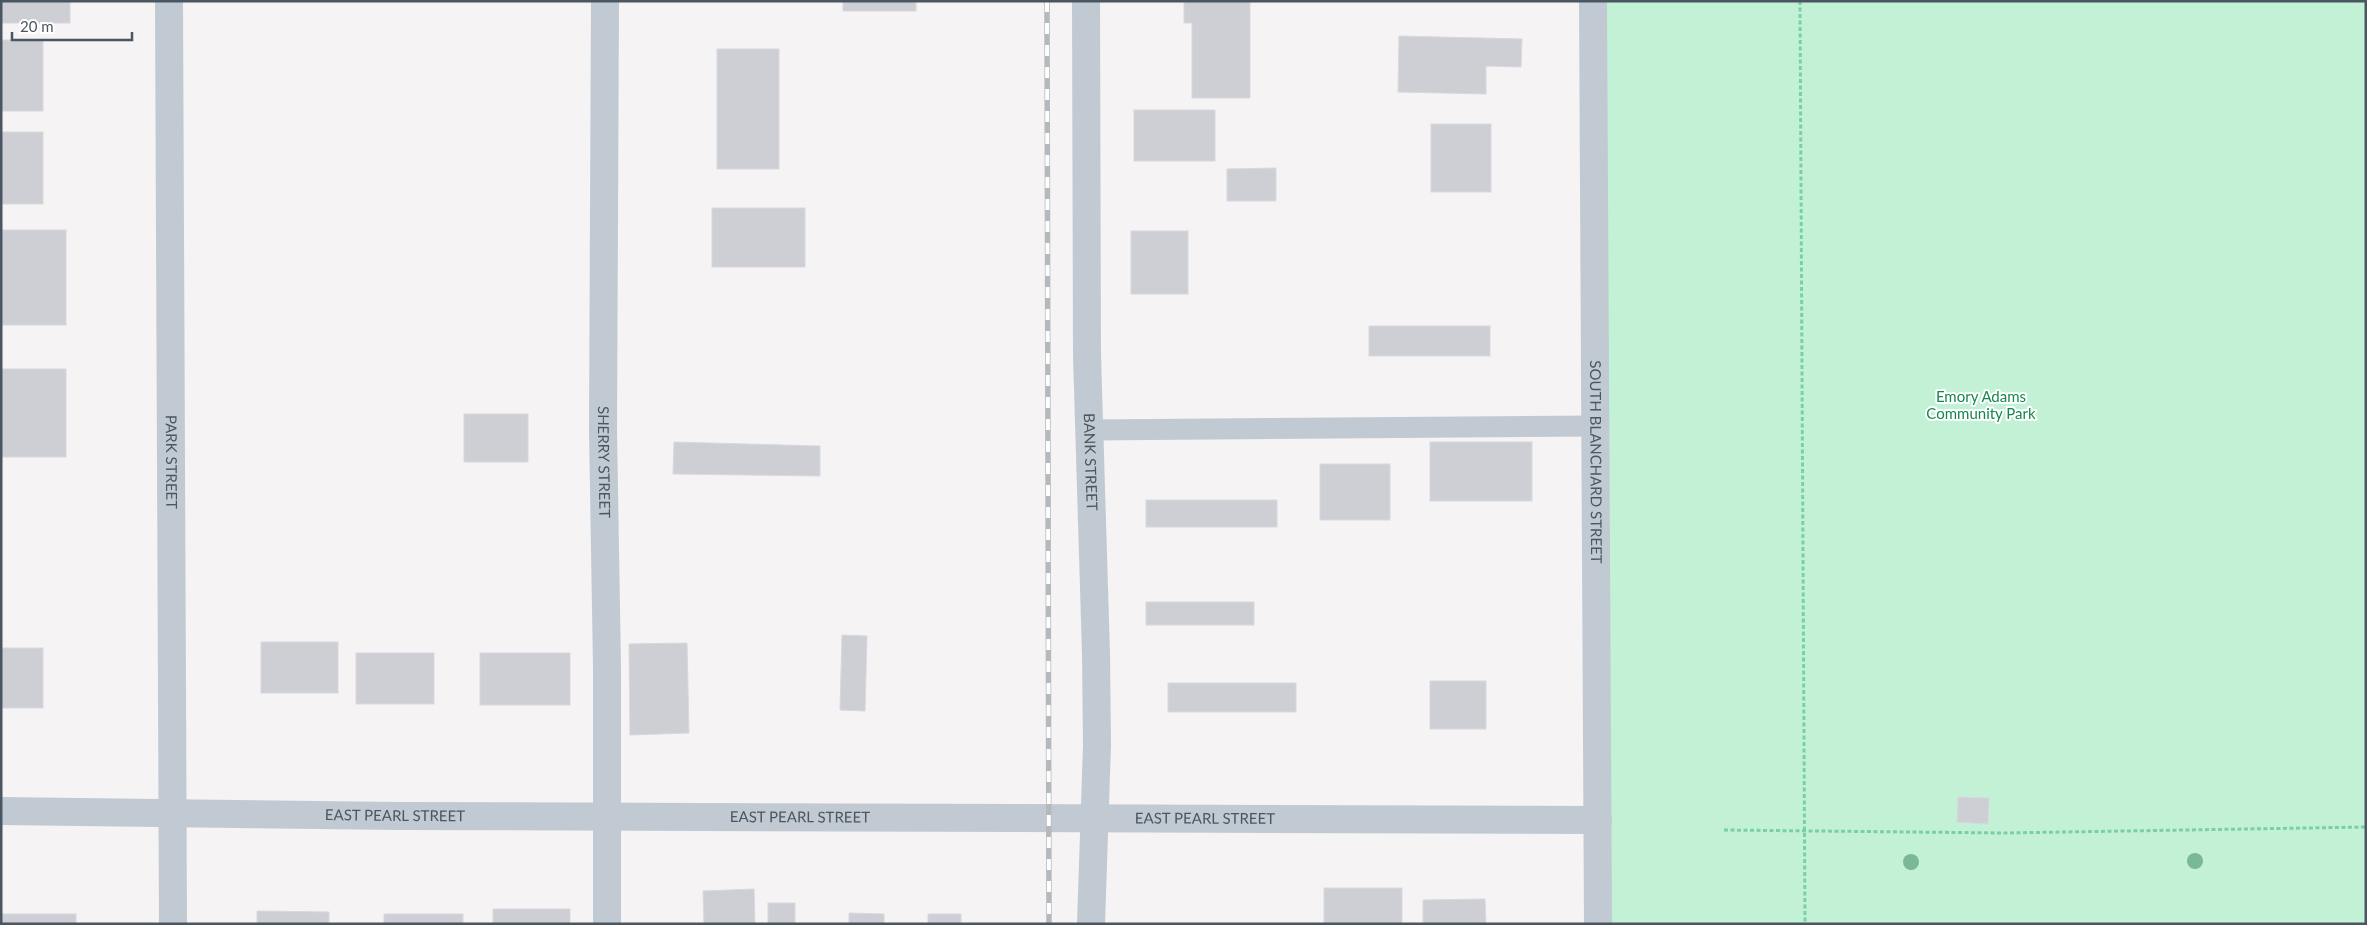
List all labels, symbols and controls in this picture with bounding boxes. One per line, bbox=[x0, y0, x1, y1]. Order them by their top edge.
scale bar bbox=[12, 10, 132, 42]
text: 20 m bbox=[20, 17, 54, 35]
street label: SOUTH BLANCHARD STREET bbox=[1587, 360, 1606, 564]
park label: Emory Adams Community Park bbox=[1926, 387, 2036, 422]
street label: SHERRY STREET bbox=[595, 406, 614, 518]
street label: BANK STREET bbox=[1081, 413, 1102, 511]
street label: PARK STREET bbox=[163, 415, 181, 509]
street label: EAST PEARL STREET bbox=[325, 805, 465, 824]
street label: EAST PEARL STREET bbox=[730, 807, 870, 826]
street label: EAST PEARL STREET bbox=[1135, 808, 1275, 827]

